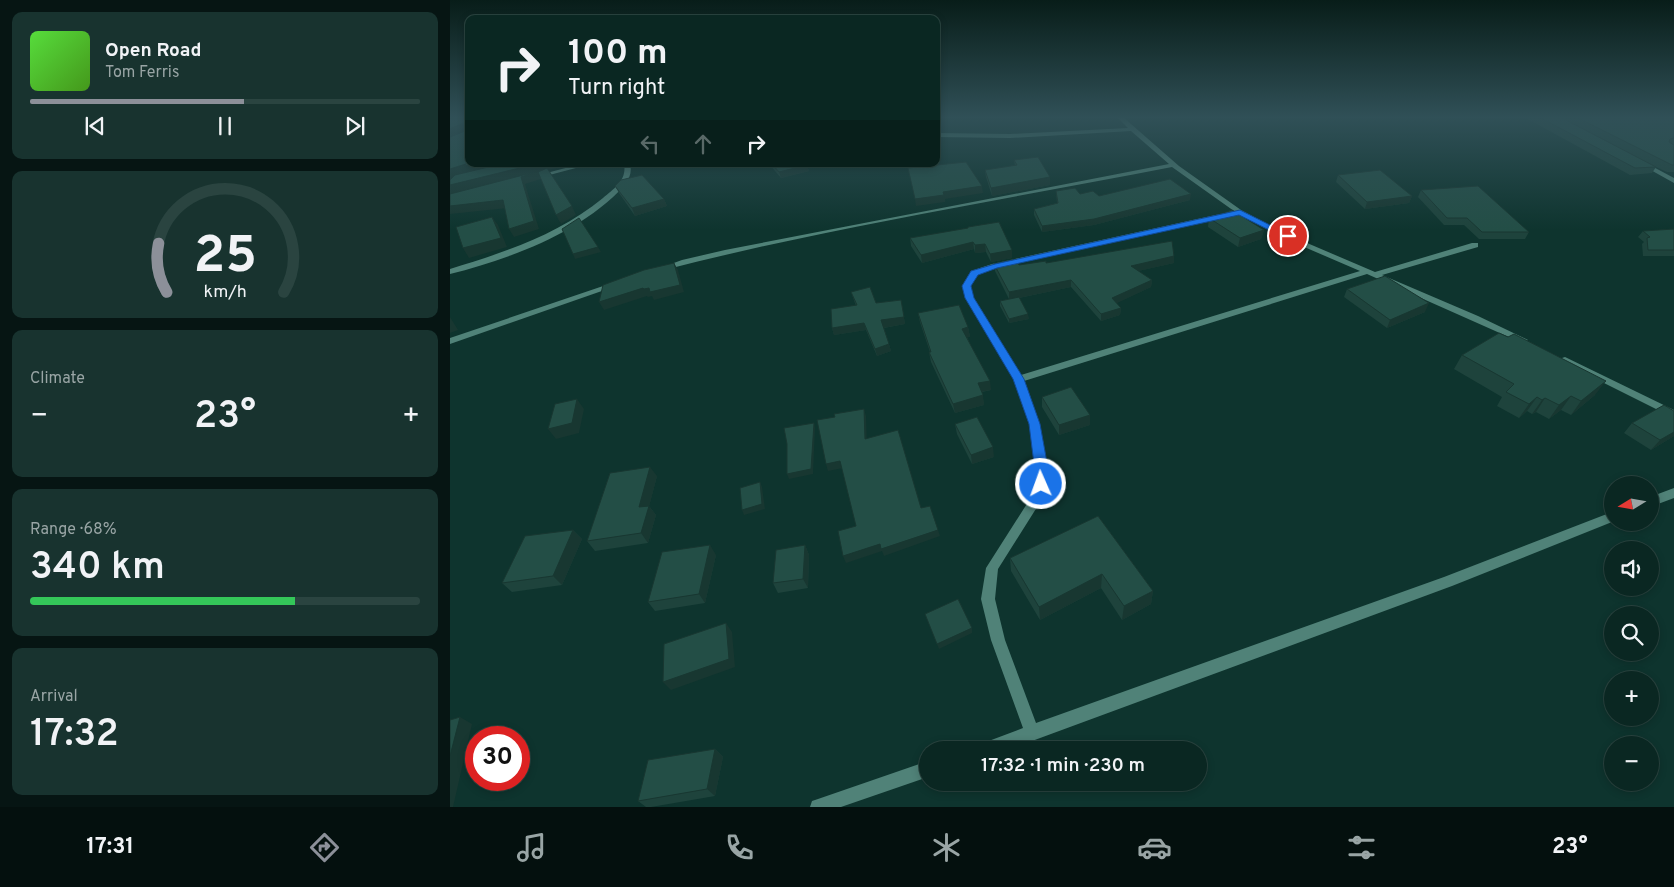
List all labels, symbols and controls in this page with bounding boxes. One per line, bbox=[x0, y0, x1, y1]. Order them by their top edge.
text: 100 m bbox=[568, 32, 668, 76]
icon: right bbox=[485, 35, 550, 100]
text: Open Road bbox=[105, 39, 201, 63]
text: Tom Ferris bbox=[105, 63, 179, 83]
text: Turn right bbox=[568, 75, 665, 102]
icon: previous bbox=[81, 112, 109, 140]
icon: pause bbox=[211, 112, 239, 140]
icon: next bbox=[341, 112, 369, 140]
icon: left bbox=[636, 130, 664, 158]
icon: ahead bbox=[689, 130, 717, 158]
icon: right bbox=[742, 130, 770, 158]
pin bbox=[1267, 215, 1309, 257]
icon: arrive bbox=[1274, 222, 1302, 250]
text: 25 bbox=[193, 225, 257, 291]
text: km/h bbox=[203, 281, 247, 304]
text: Climate bbox=[30, 369, 85, 389]
text: 23° bbox=[194, 393, 256, 442]
text: − bbox=[30, 399, 48, 435]
text: + bbox=[402, 399, 420, 435]
position arrow bbox=[1014, 457, 1066, 509]
north arrow bbox=[1604, 476, 1659, 531]
map controls bbox=[1604, 476, 1659, 791]
text: Range · 68% bbox=[30, 520, 117, 540]
button: sound bbox=[1604, 541, 1659, 596]
text: 340 km bbox=[30, 544, 165, 593]
button: search bbox=[1604, 606, 1659, 661]
button: + bbox=[1604, 671, 1659, 726]
text: Arrival bbox=[30, 687, 78, 707]
text: 17:32 bbox=[30, 711, 119, 760]
speed limit sign: 30 bbox=[465, 726, 530, 791]
button: − bbox=[1604, 736, 1659, 791]
text: 17:32 · 1 min · 230 m bbox=[981, 754, 1145, 778]
icon: directions bbox=[307, 830, 342, 865]
icon: music bbox=[514, 830, 549, 865]
icon: phone bbox=[722, 830, 757, 865]
icon: climate bbox=[929, 830, 964, 865]
icon: car bbox=[1137, 830, 1172, 865]
icon: filters bbox=[1344, 830, 1379, 865]
text: 17:31 bbox=[86, 834, 134, 861]
text: 23° bbox=[1552, 834, 1588, 861]

